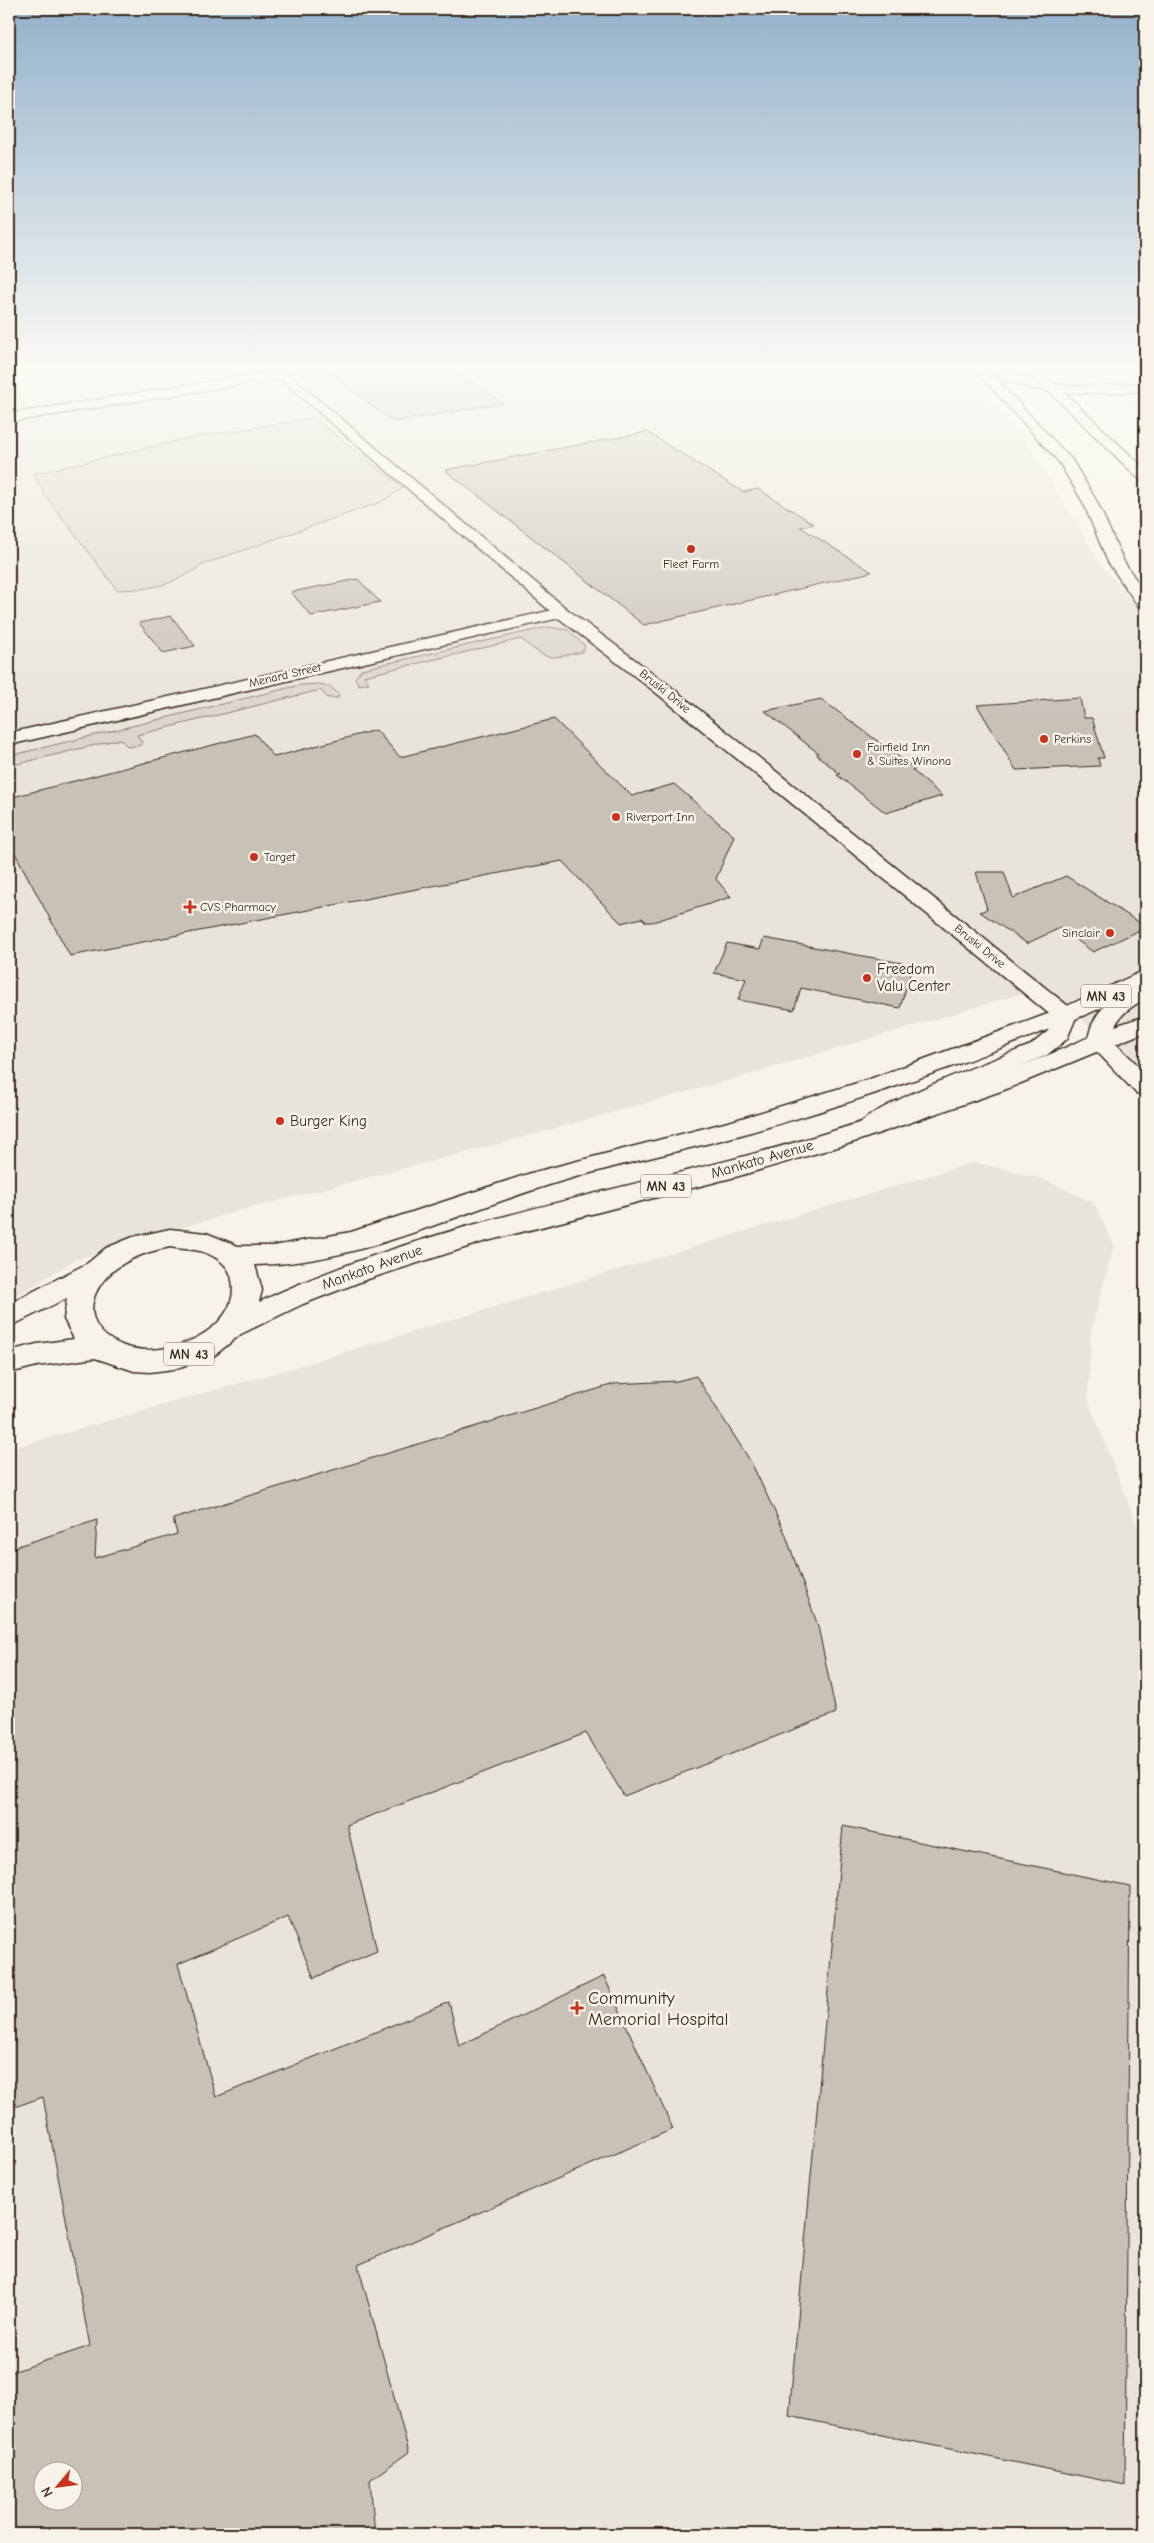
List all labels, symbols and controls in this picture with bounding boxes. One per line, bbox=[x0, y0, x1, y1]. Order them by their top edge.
marker: Fleet Farm bbox=[685, 543, 697, 555]
place label: Fleet Farm bbox=[663, 557, 719, 571]
street label: Menard Street bbox=[248, 660, 323, 690]
street label: Bruski Drive bbox=[637, 666, 693, 716]
place label: Perkins bbox=[1054, 732, 1091, 746]
marker: Perkins bbox=[1038, 733, 1050, 745]
place label: Fairfield Inn & Suites Winona bbox=[867, 740, 951, 768]
marker: Fairfield Inn & Suites Winona bbox=[851, 748, 863, 760]
place label: Riverport Inn bbox=[626, 810, 694, 824]
marker: Riverport Inn bbox=[610, 811, 622, 823]
place label: Target bbox=[264, 850, 296, 864]
marker: Target bbox=[248, 851, 260, 863]
place label: CVS Pharmacy bbox=[200, 900, 276, 914]
marker: CVS Pharmacy bbox=[184, 901, 196, 913]
street label: Bruski Drive bbox=[952, 921, 1008, 971]
place label: Sinclair bbox=[1062, 926, 1100, 940]
marker: Sinclair bbox=[1104, 927, 1116, 939]
place label: Freedom Valu Center bbox=[877, 960, 950, 995]
marker: Freedom Valu Center bbox=[861, 972, 873, 984]
road number: MN 43 bbox=[1081, 984, 1131, 1008]
place label: Burger King bbox=[290, 1112, 367, 1130]
marker: Burger King bbox=[274, 1115, 286, 1127]
street label: Mankato Avenue bbox=[709, 1136, 816, 1182]
road number: MN 43 bbox=[641, 1174, 691, 1198]
street label: Mankato Avenue bbox=[319, 1240, 425, 1294]
road number: MN 43 bbox=[164, 1342, 214, 1366]
place label: Community Memorial Hospital bbox=[588, 1988, 728, 2030]
marker: Community Memorial Hospital bbox=[570, 2001, 584, 2015]
north arrow bbox=[32, 2460, 82, 2510]
text: N bbox=[37, 2484, 57, 2500]

